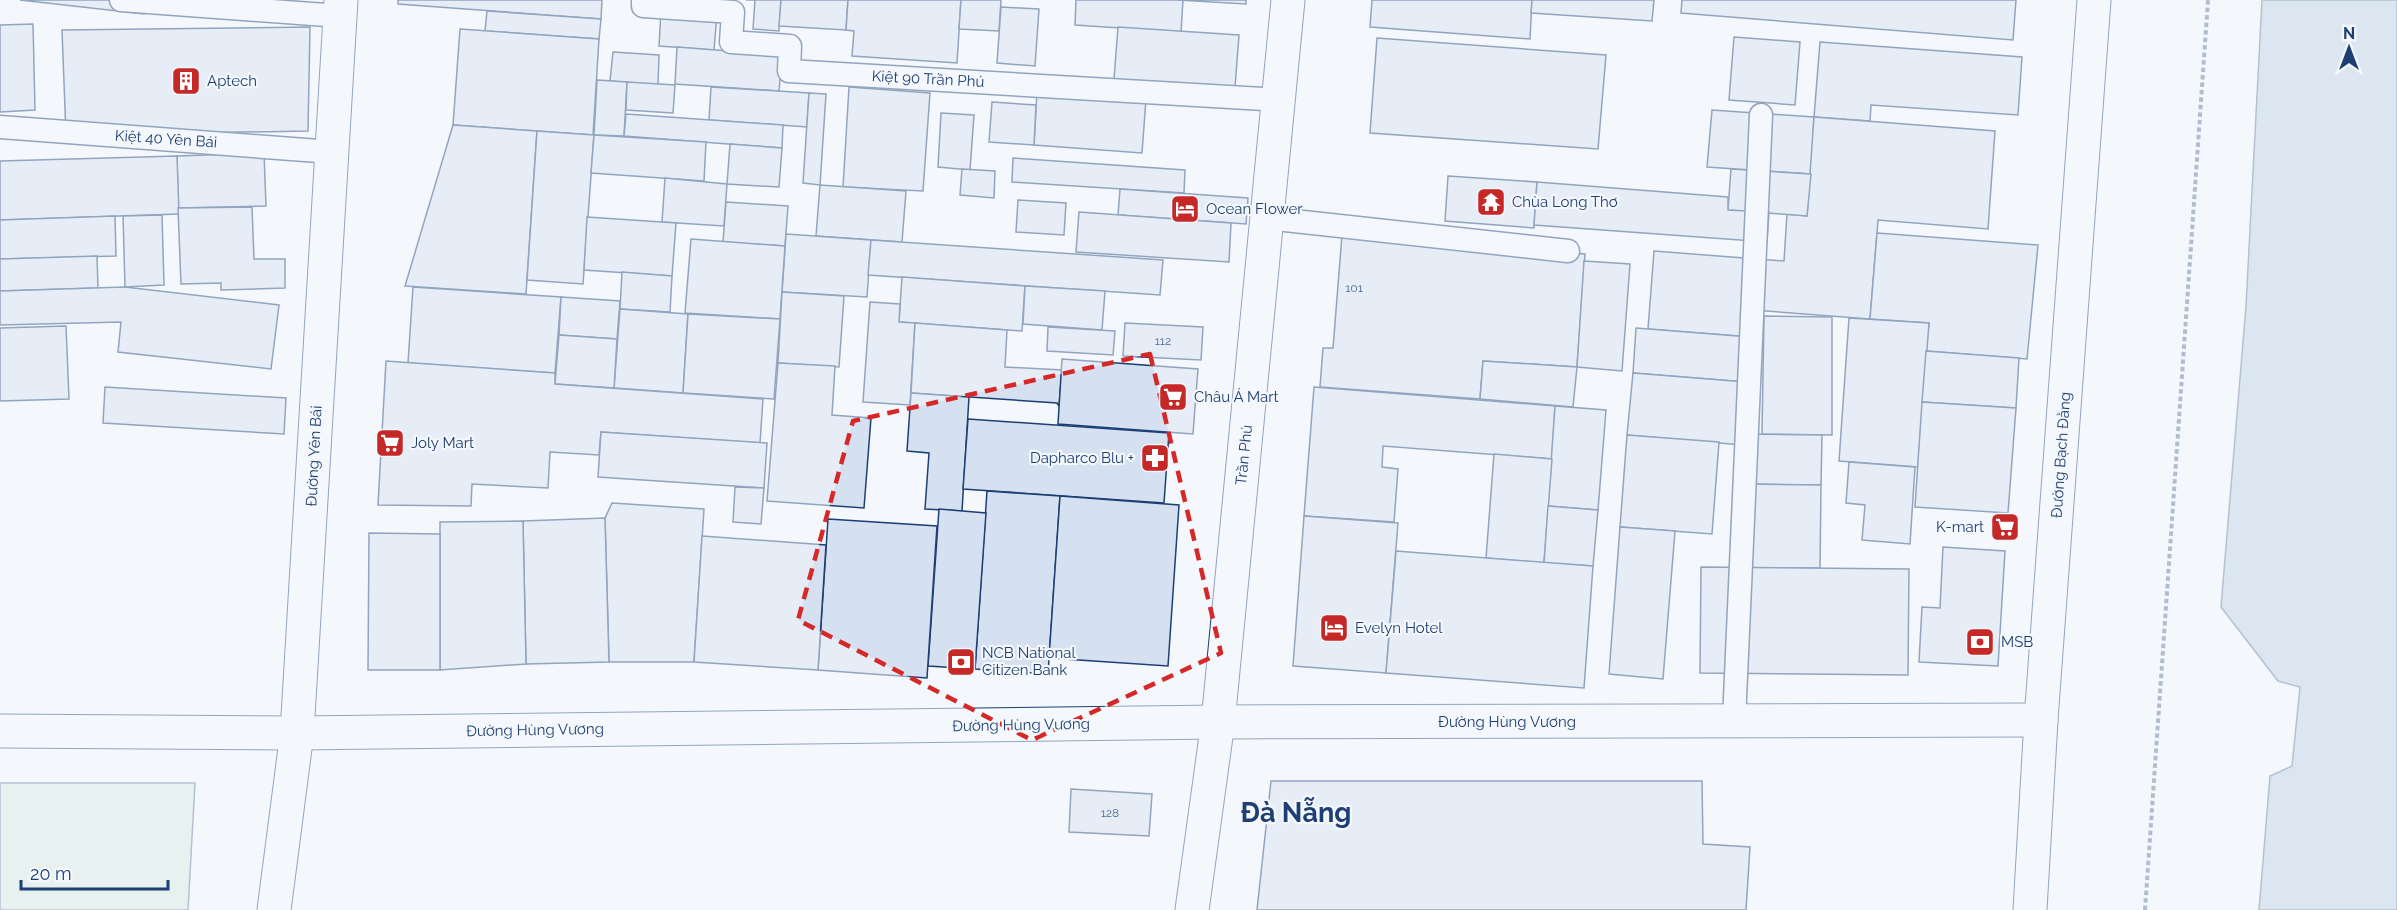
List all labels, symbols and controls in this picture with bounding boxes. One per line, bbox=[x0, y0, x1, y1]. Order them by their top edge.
north arrow bbox=[2319, 18, 2379, 78]
text: N bbox=[2343, 24, 2355, 43]
building icon: Aptech bbox=[170, 65, 202, 97]
street label: Kiệt 90 Trần Phú bbox=[871, 67, 985, 91]
place label: Aptech bbox=[207, 72, 257, 90]
street label: Kiệt 40 Yên Bái bbox=[114, 126, 218, 152]
temple icon: Chùa Long Thơ bbox=[1475, 186, 1507, 218]
hotel icon: Ocean Flower bbox=[1169, 193, 1201, 225]
place label: Chùa Long Thơ bbox=[1512, 193, 1618, 211]
place label: Ocean Flower bbox=[1206, 200, 1303, 218]
house number: 101 bbox=[1345, 281, 1363, 295]
house number: 112 bbox=[1155, 334, 1171, 348]
supermarket icon: Châu Á Mart bbox=[1157, 381, 1189, 413]
place label: Châu Á Mart bbox=[1194, 388, 1279, 406]
street label: Đường Bạch Đằng bbox=[2048, 391, 2074, 519]
street label: Đường Yên Bái bbox=[302, 405, 326, 507]
street label: Trần Phú bbox=[1232, 424, 1256, 486]
supermarket icon: Joly Mart bbox=[374, 427, 406, 459]
place label: Joly Mart bbox=[411, 434, 474, 452]
pharmacy icon: Dapharco Blu + bbox=[1139, 442, 1171, 474]
place label: Dapharco Blu + bbox=[1030, 449, 1134, 467]
supermarket icon: K-mart bbox=[1989, 511, 2021, 543]
place label: K-mart bbox=[1936, 518, 1984, 536]
hotel icon: Evelyn Hotel bbox=[1318, 612, 1350, 644]
place label: Evelyn Hotel bbox=[1355, 619, 1443, 637]
bank icon: MSB bbox=[1964, 626, 1996, 658]
place label: MSB bbox=[2001, 633, 2033, 651]
place label: NCB National Citizen Bank bbox=[982, 644, 1076, 679]
bank icon: NCB National Citizen Bank bbox=[945, 646, 977, 678]
street label: Đường Hùng Vương bbox=[1438, 713, 1576, 731]
street label: Đường Hùng Vương bbox=[952, 715, 1090, 735]
street label: Đường Hùng Vương bbox=[466, 720, 604, 740]
district label: Đà Nẵng bbox=[1241, 797, 1351, 828]
house number: 128 bbox=[1101, 806, 1119, 820]
scale bar bbox=[21, 853, 168, 891]
text: 20 m bbox=[30, 863, 72, 884]

